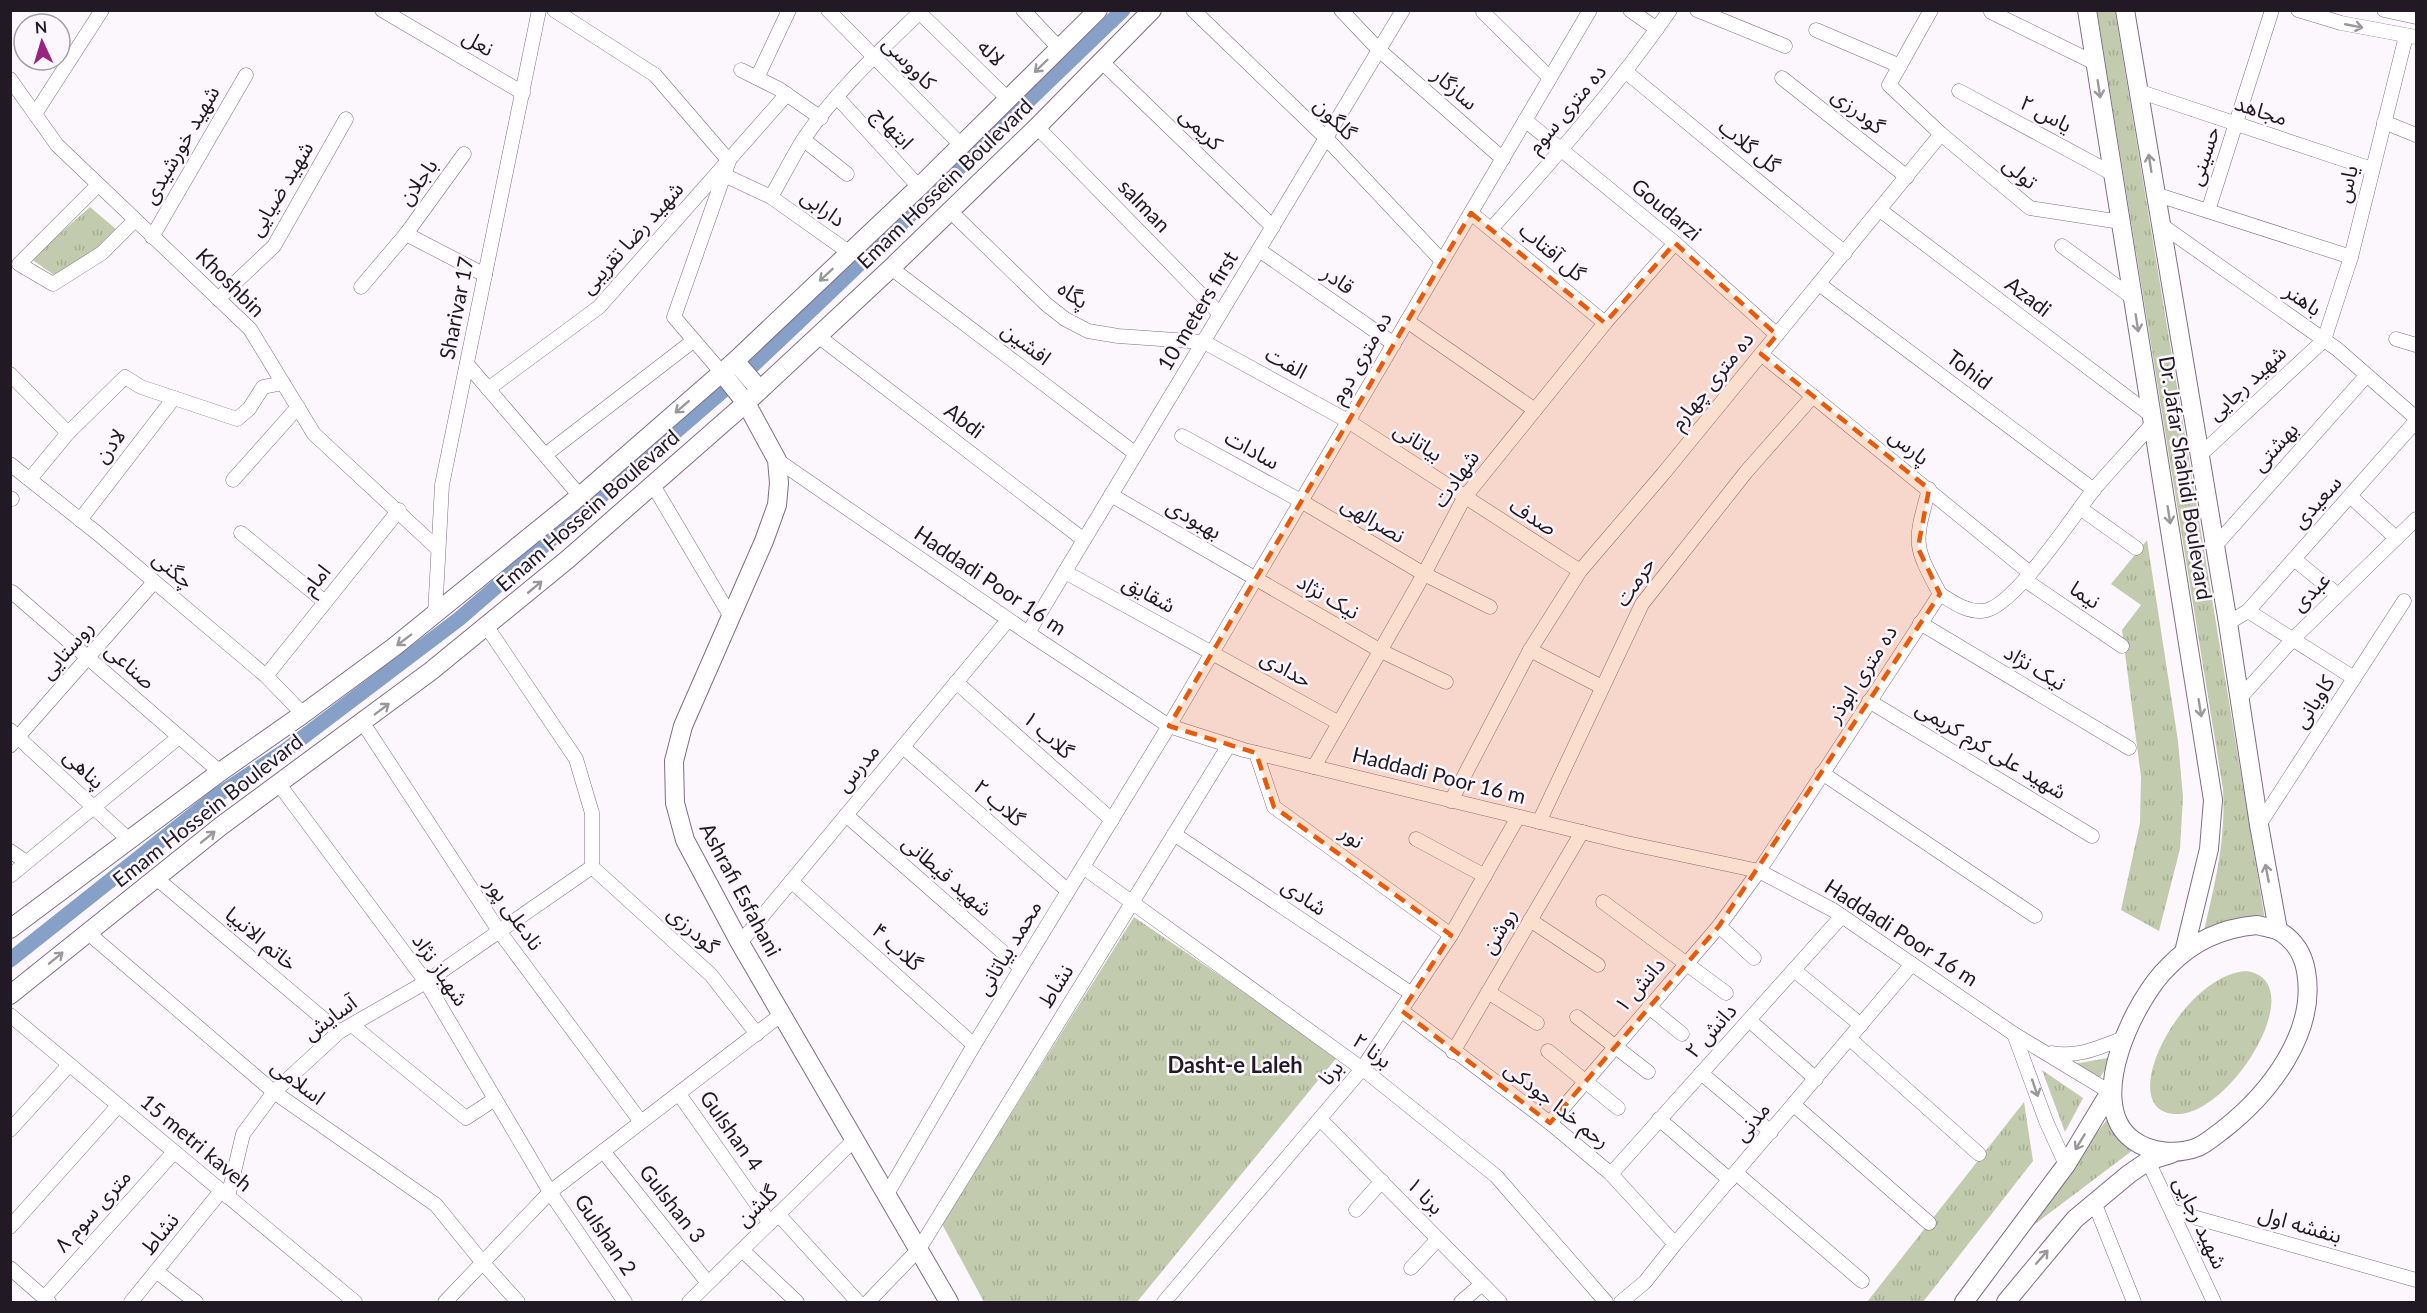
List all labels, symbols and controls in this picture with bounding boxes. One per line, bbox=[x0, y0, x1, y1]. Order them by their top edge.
north arrow bbox=[12, 12, 72, 72]
text: N bbox=[34, 17, 48, 36]
one-way arrow bbox=[2344, 21, 2364, 32]
street label: نعل bbox=[458, 23, 499, 61]
street label: کاووسی bbox=[877, 30, 942, 95]
street label: لاله bbox=[973, 33, 1011, 71]
one-way arrow bbox=[1033, 58, 1048, 73]
street label: ده متری سوم bbox=[1521, 58, 1614, 161]
street label: سازگار bbox=[1427, 61, 1484, 115]
one-way arrow bbox=[2094, 79, 2105, 98]
street label: شهید خورشیدی bbox=[136, 81, 224, 208]
street label: گودرزی bbox=[1827, 82, 1891, 139]
street label: یاس ۲ bbox=[2016, 89, 2077, 138]
street label: مجاهد bbox=[2232, 89, 2291, 130]
street label: گلگون bbox=[1309, 91, 1363, 145]
street label: Emam Hossein Boulevard bbox=[851, 93, 1037, 273]
street label: ابتهاج bbox=[866, 101, 920, 156]
street label: کریمی bbox=[1175, 101, 1229, 155]
street label: گل گلاب bbox=[1714, 113, 1786, 178]
street label: حسینی bbox=[2181, 123, 2225, 189]
street label: شهید ضیایی bbox=[242, 136, 319, 241]
street label: تولی bbox=[1998, 150, 2043, 194]
street label: باجلان bbox=[392, 153, 443, 210]
one-way arrow bbox=[2144, 153, 2155, 173]
street label: یاس bbox=[2329, 162, 2363, 205]
street label: salman bbox=[1114, 173, 1176, 237]
street label: Goudarzi bbox=[1627, 173, 1707, 245]
street label: شهید رضا تقریبی bbox=[574, 176, 689, 299]
street label: دارابی bbox=[796, 182, 851, 232]
street label: گل آفتاب bbox=[1514, 216, 1591, 287]
street label: Khoshbin bbox=[192, 242, 271, 321]
street label: 10 meters first bbox=[1151, 246, 1242, 374]
street label: Sharivar 17 bbox=[433, 254, 478, 361]
street label: قادر bbox=[1317, 258, 1360, 299]
one-way arrow bbox=[819, 268, 834, 282]
street label: Azadi bbox=[2001, 270, 2057, 321]
street label: پگاه bbox=[1053, 274, 1094, 315]
street label: باهنر bbox=[2279, 277, 2327, 321]
street label: ده متری دوم bbox=[1323, 307, 1400, 410]
one-way arrow bbox=[2132, 313, 2143, 332]
street label: افشین bbox=[997, 316, 1057, 370]
street label: ده متری چهارم bbox=[1664, 326, 1762, 437]
street label: شهید رجایی bbox=[2201, 339, 2291, 425]
street label: الفت bbox=[1262, 340, 1312, 383]
street label: Tohid bbox=[1942, 344, 1997, 394]
street label: Dr. Jafar Shahidi Boulevard bbox=[2155, 354, 2218, 601]
street label: Abdi bbox=[940, 397, 989, 443]
one-way arrow bbox=[675, 400, 690, 414]
street label: بیاتانی bbox=[1389, 416, 1448, 467]
street label: بهشتی bbox=[2245, 416, 2303, 476]
street label: پارس bbox=[1883, 422, 1935, 471]
street label: لادن bbox=[88, 423, 131, 468]
street label: Emam Hossein Boulevard bbox=[490, 424, 684, 596]
street label: سادات bbox=[1221, 424, 1284, 474]
street label: شهادت bbox=[1426, 445, 1484, 512]
street label: سعیدی bbox=[2286, 469, 2347, 533]
street label: نصرالهی bbox=[1337, 490, 1410, 548]
street label: بهبودی bbox=[1162, 492, 1227, 544]
street label: صدف bbox=[1506, 492, 1562, 540]
one-way arrow bbox=[2163, 505, 2174, 525]
street label: Haddadi Poor 16 m bbox=[910, 520, 1072, 640]
street label: چگنی bbox=[147, 545, 200, 595]
street label: حرمت bbox=[1608, 552, 1660, 611]
street label: امام bbox=[295, 559, 339, 603]
street label: عبدی bbox=[2285, 566, 2335, 616]
street label: شقایق bbox=[1118, 568, 1180, 619]
street label: نیک نژاد bbox=[1293, 568, 1364, 624]
street label: نیما bbox=[2066, 575, 2106, 613]
one-way arrow bbox=[526, 581, 542, 594]
street label: روستایی bbox=[34, 615, 99, 684]
street label: ده متری ابوذر bbox=[1820, 620, 1902, 728]
one-way arrow bbox=[396, 633, 412, 646]
street label: صناعی bbox=[100, 636, 161, 694]
street label: نیک نژاد bbox=[2000, 639, 2071, 696]
street label: حدادی bbox=[1256, 644, 1317, 693]
street label: کاویانی bbox=[2287, 670, 2340, 733]
street label: شهید علی کرم کریمی bbox=[1909, 694, 2072, 808]
one-way arrow bbox=[2195, 698, 2206, 717]
one-way arrow bbox=[374, 702, 390, 715]
street label: گلاب ۱ bbox=[1018, 705, 1080, 764]
street label: Emam Hossein Boulevard bbox=[107, 728, 307, 892]
street label: مدرس bbox=[830, 738, 885, 797]
street label: Haddadi Poor 16 m bbox=[1350, 741, 1529, 808]
street label: پناهی bbox=[58, 743, 111, 795]
street label: گلاب ۲ bbox=[969, 773, 1031, 831]
street label: Ashrafi Esfahani bbox=[696, 818, 787, 960]
street label: نور bbox=[1335, 818, 1370, 854]
street label: شهید قیطانی bbox=[897, 829, 998, 921]
one-way arrow bbox=[200, 830, 216, 843]
one-way arrow bbox=[2262, 864, 2273, 883]
street label: نادعلی پور bbox=[479, 871, 549, 956]
street label: شادی bbox=[1277, 872, 1332, 921]
street label: Haddadi Poor 16 m bbox=[1820, 873, 1983, 991]
street label: محمد بیاتانی bbox=[970, 895, 1047, 1000]
street label: گودرزی bbox=[663, 900, 725, 959]
street label: خاتم الانبیا bbox=[218, 901, 303, 978]
street label: روشن bbox=[1475, 903, 1522, 958]
street label: گلاب ۴ bbox=[867, 917, 929, 976]
street label: شهباز نژاد bbox=[407, 928, 475, 1011]
one-way arrow bbox=[48, 951, 63, 965]
street label: دانش ۱ bbox=[1608, 951, 1670, 1017]
street label: نشاط bbox=[1032, 959, 1078, 1011]
street label: آسایش bbox=[297, 988, 362, 1045]
street label: دانش ۲ bbox=[1679, 998, 1742, 1063]
street label: برنا ۲ bbox=[1348, 1027, 1397, 1073]
district label: Dasht-e Laleh bbox=[1167, 1051, 1303, 1078]
street label: اسلامی bbox=[267, 1053, 331, 1110]
street label: برنا bbox=[1312, 1054, 1348, 1090]
street label: رحم خدا جودکی bbox=[1498, 1055, 1616, 1156]
one-way arrow bbox=[2030, 1078, 2041, 1097]
street label: Gulshan 4 bbox=[696, 1085, 769, 1175]
street label: 15 metri kaveh bbox=[136, 1088, 258, 1196]
street label: مدنی bbox=[1727, 1096, 1775, 1146]
one-way arrow bbox=[2074, 1133, 2086, 1150]
street label: Gulshan 3 bbox=[635, 1159, 711, 1247]
street label: ۸ متری سوم bbox=[48, 1164, 139, 1260]
street label: برنا ۱ bbox=[1402, 1171, 1450, 1220]
street label: شهید رجایی bbox=[2168, 1172, 2234, 1273]
street label: گلشن bbox=[730, 1179, 783, 1232]
street label: Gulshan 2 bbox=[570, 1189, 642, 1279]
street label: بنفشه اول bbox=[2256, 1200, 2345, 1248]
street label: نشاط bbox=[135, 1207, 183, 1259]
one-way arrow bbox=[2035, 1250, 2049, 1265]

